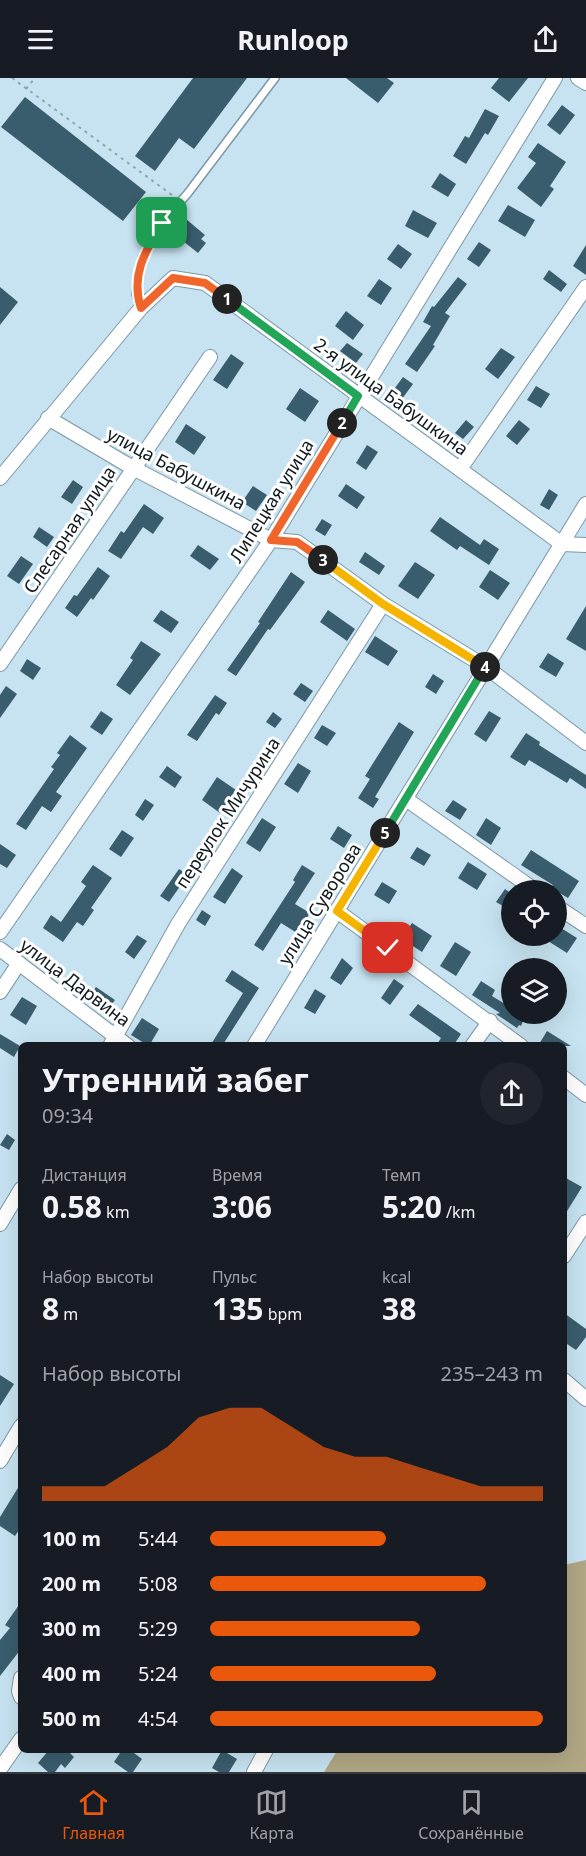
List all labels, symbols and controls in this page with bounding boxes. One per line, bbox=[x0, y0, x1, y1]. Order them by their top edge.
text: Runloop bbox=[237, 21, 349, 58]
icon: menu bbox=[24, 23, 57, 56]
icon: share bbox=[529, 23, 562, 56]
pin bbox=[136, 197, 187, 248]
icon: arrive bbox=[145, 206, 178, 239]
pin: 1 bbox=[212, 284, 242, 314]
text: 1 bbox=[222, 288, 232, 310]
street label: 2-я улица Бабушкина bbox=[310, 334, 472, 460]
pin: 2 bbox=[327, 408, 357, 438]
street label: улица Бабушкина bbox=[103, 421, 250, 515]
street label: Липецкая улица bbox=[224, 434, 319, 567]
street label: Слесарная улица bbox=[18, 461, 121, 598]
pin: 3 bbox=[308, 545, 338, 575]
text: 3 bbox=[318, 549, 328, 571]
pin: 4 bbox=[470, 652, 500, 682]
text: 4 bbox=[480, 656, 490, 678]
street label: переулок Мичурина bbox=[169, 732, 285, 893]
pin: 5 bbox=[370, 818, 400, 848]
text: 5 bbox=[380, 822, 390, 844]
street label: улица Суворова bbox=[272, 838, 366, 969]
map controls bbox=[501, 880, 567, 1024]
button: locate bbox=[501, 880, 567, 946]
pin bbox=[362, 922, 413, 973]
icon: check bbox=[371, 931, 404, 964]
street label: улица Дарвина bbox=[16, 933, 136, 1032]
button: layers bbox=[501, 958, 567, 1024]
text: Утренний забег bbox=[42, 1057, 309, 1102]
button: share bbox=[480, 1062, 543, 1125]
text: 09:34 bbox=[42, 1102, 93, 1129]
text: Дистанция bbox=[42, 1164, 127, 1186]
text: Время bbox=[212, 1164, 262, 1186]
text: Темп bbox=[382, 1164, 421, 1186]
text: 0.58 bbox=[42, 1186, 102, 1227]
text: 3:06 bbox=[212, 1186, 272, 1227]
text: 5:20 bbox=[382, 1186, 442, 1227]
text: km bbox=[102, 1201, 130, 1223]
text: /km bbox=[442, 1201, 476, 1223]
text: Набор высоты bbox=[42, 1266, 154, 1288]
text: Пульс bbox=[212, 1266, 257, 1288]
text: kcal bbox=[382, 1266, 411, 1288]
text: 8 bbox=[42, 1288, 59, 1329]
text: 135 bbox=[212, 1288, 263, 1329]
text: 38 bbox=[382, 1288, 416, 1329]
text: m bbox=[59, 1303, 78, 1325]
text: bpm bbox=[263, 1303, 302, 1325]
text: Набор высоты bbox=[42, 1360, 181, 1387]
text: 235–243 m bbox=[440, 1360, 543, 1387]
text: 100 m bbox=[42, 1525, 101, 1552]
text: 5:44 bbox=[138, 1525, 178, 1552]
text: 200 m bbox=[42, 1570, 101, 1597]
text: 5:08 bbox=[138, 1570, 178, 1597]
text: 300 m bbox=[42, 1615, 101, 1642]
text: 5:29 bbox=[138, 1615, 178, 1642]
text: 400 m bbox=[42, 1660, 101, 1687]
text: 5:24 bbox=[138, 1660, 178, 1687]
text: 500 m bbox=[42, 1705, 101, 1732]
text: 4:54 bbox=[138, 1705, 178, 1732]
tab: Главная bbox=[62, 1786, 125, 1844]
tab: Карта bbox=[249, 1786, 294, 1844]
tab: Сохранённые bbox=[418, 1786, 524, 1844]

